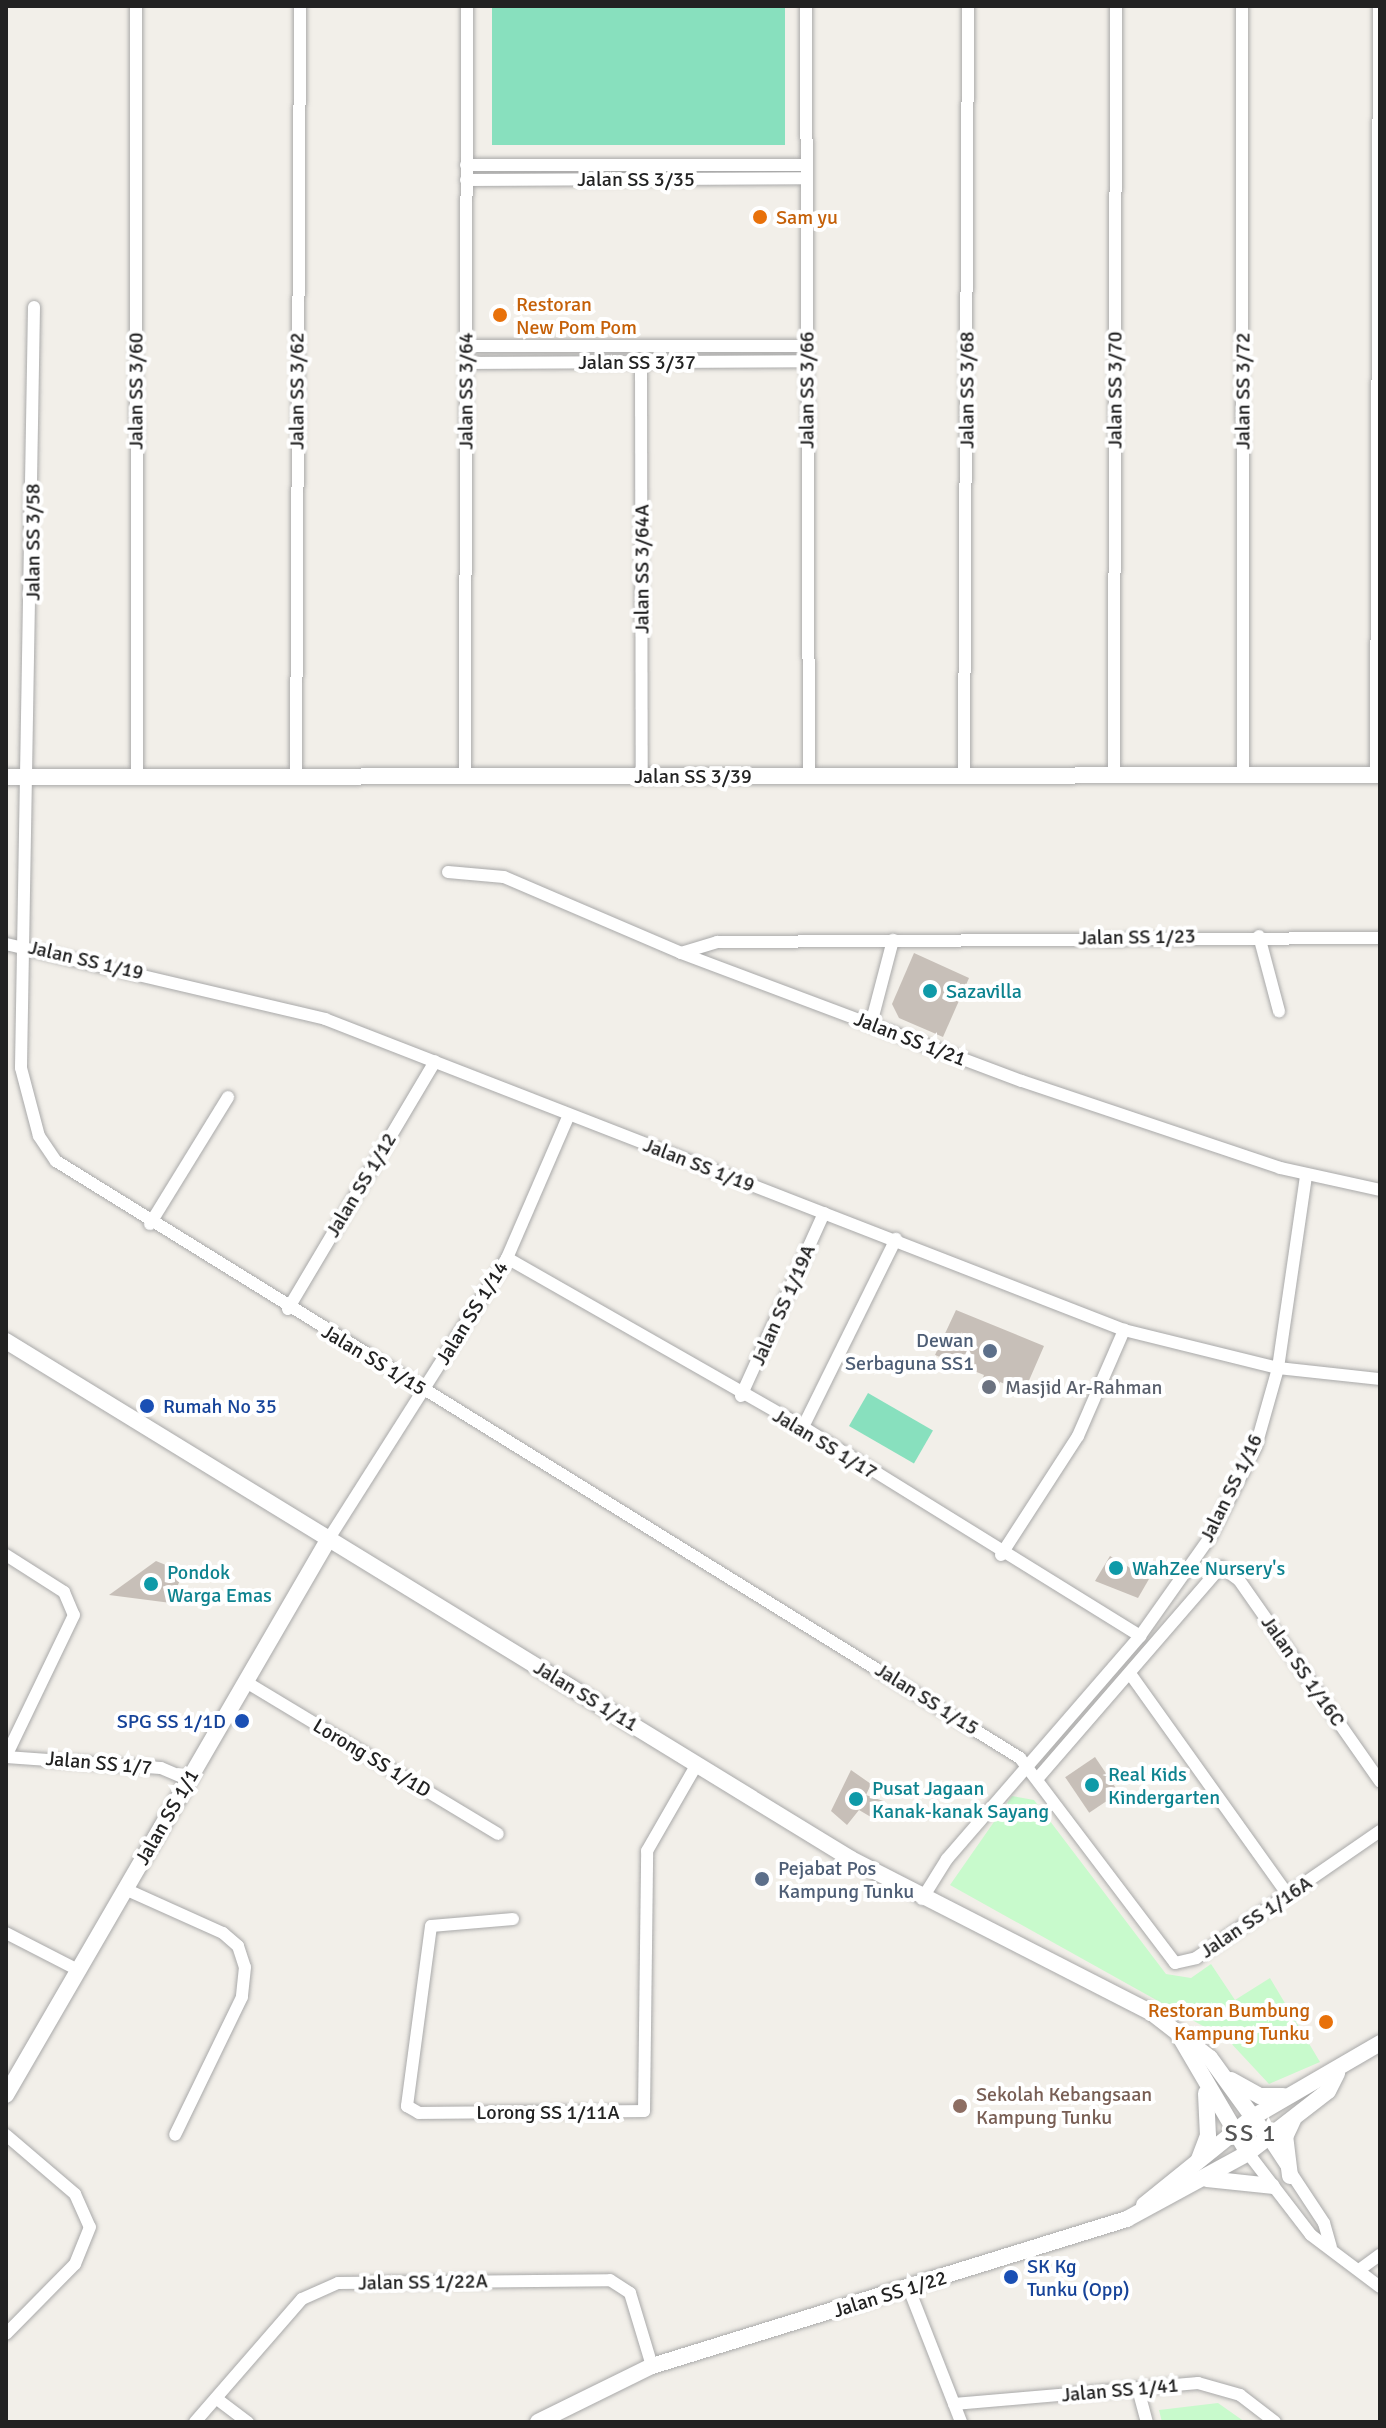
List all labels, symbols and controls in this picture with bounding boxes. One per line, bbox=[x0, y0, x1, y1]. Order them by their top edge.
street label: Jalan SS 3/35 bbox=[577, 167, 695, 191]
place label: Sam yu bbox=[776, 205, 838, 229]
marker: Sam yu bbox=[751, 208, 769, 226]
place label: Restoran New Pom Pom bbox=[516, 292, 637, 339]
marker: Restoran New Pom Pom bbox=[491, 306, 509, 324]
street label: Jalan SS 3/66 bbox=[795, 331, 819, 449]
street label: Jalan SS 3/68 bbox=[955, 331, 979, 449]
street label: Jalan SS 3/70 bbox=[1103, 331, 1127, 449]
street label: Jalan SS 3/60 bbox=[124, 332, 148, 450]
street label: Jalan SS 3/62 bbox=[285, 332, 309, 450]
street label: Jalan SS 3/64 bbox=[454, 332, 478, 450]
street label: Jalan SS 3/72 bbox=[1231, 332, 1255, 450]
street label: Jalan SS 3/37 bbox=[578, 350, 696, 374]
street label: Jalan SS 3/58 bbox=[21, 483, 45, 601]
street label: Jalan SS 3/64A bbox=[630, 504, 654, 634]
street label: Jalan SS 3/39 bbox=[634, 764, 752, 788]
street label: Jalan SS 1/23 bbox=[1078, 924, 1196, 950]
street label: Jalan SS 1/19 bbox=[26, 935, 146, 985]
place label: Sazavilla bbox=[946, 979, 1022, 1003]
marker: Sazavilla bbox=[921, 982, 939, 1000]
street label: Jalan SS 1/21 bbox=[851, 1007, 969, 1071]
street label: Jalan SS 1/12 bbox=[320, 1129, 402, 1241]
street label: Jalan SS 1/19 bbox=[640, 1133, 758, 1197]
street label: Jalan SS 1/19A bbox=[746, 1241, 820, 1369]
street label: Jalan SS 1/14 bbox=[431, 1257, 513, 1369]
street label: Jalan SS 1/15 bbox=[318, 1319, 430, 1401]
place label: Dewan Serbaguna SS1 bbox=[845, 1328, 974, 1375]
marker: Dewan Serbaguna SS1 bbox=[981, 1342, 999, 1360]
place label: Masjid Ar-Rahman bbox=[1005, 1375, 1163, 1399]
marker: Masjid Ar-Rahman bbox=[980, 1378, 998, 1396]
place label: Rumah No 35 bbox=[163, 1394, 277, 1418]
marker: Rumah No 35 bbox=[138, 1397, 156, 1415]
street label: Jalan SS 1/17 bbox=[769, 1403, 881, 1485]
street label: Jalan SS 1/16 bbox=[1194, 1430, 1268, 1546]
place label: WahZee Nursery's bbox=[1132, 1556, 1285, 1580]
marker: WahZee Nursery's bbox=[1107, 1559, 1125, 1577]
place label: Pondok Warga Emas bbox=[167, 1560, 272, 1607]
marker: Pondok Warga Emas bbox=[142, 1575, 160, 1593]
street label: Jalan SS 1/16C bbox=[1256, 1611, 1350, 1731]
street label: Jalan SS 1/11 bbox=[530, 1655, 642, 1737]
street label: Jalan SS 1/15 bbox=[871, 1658, 983, 1740]
place label: SPG SS 1/1D bbox=[117, 1709, 226, 1733]
marker: SPG SS 1/1D bbox=[233, 1712, 251, 1730]
street label: Lorong SS 1/1D bbox=[309, 1713, 435, 1803]
street label: Jalan SS 1/7 bbox=[45, 1746, 153, 1780]
place label: Real Kids Kindergarten bbox=[1108, 1762, 1220, 1809]
street label: Jalan SS 1/1 bbox=[130, 1765, 204, 1869]
place label: Pusat Jagaan Kanak-kanak Sayang bbox=[872, 1776, 1049, 1823]
marker: Real Kids Kindergarten bbox=[1083, 1776, 1101, 1794]
marker: Pusat Jagaan Kanak-kanak Sayang bbox=[847, 1790, 865, 1808]
place label: Pejabat Pos Kampung Tunku bbox=[778, 1856, 914, 1903]
marker: Pejabat Pos Kampung Tunku bbox=[753, 1870, 771, 1888]
street label: Jalan SS 1/16A bbox=[1196, 1871, 1316, 1963]
place label: Restoran Bumbung Kampung Tunku bbox=[1148, 1998, 1310, 2045]
marker: Restoran Bumbung Kampung Tunku bbox=[1317, 2013, 1335, 2031]
place label: Sekolah Kebangsaan Kampung Tunku bbox=[976, 2082, 1152, 2129]
marker: Sekolah Kebangsaan Kampung Tunku bbox=[951, 2097, 969, 2115]
street label: Lorong SS 1/11A bbox=[476, 2100, 620, 2124]
district label: SS 1 bbox=[1225, 2120, 1277, 2148]
place label: SK Kg Tunku (Opp) bbox=[1027, 2254, 1130, 2301]
street label: Jalan SS 1/22 bbox=[830, 2265, 950, 2323]
marker: SK Kg Tunku (Opp) bbox=[1002, 2268, 1020, 2286]
street label: Jalan SS 1/22A bbox=[358, 2269, 488, 2295]
street label: Jalan SS 1/41 bbox=[1060, 2373, 1180, 2407]

